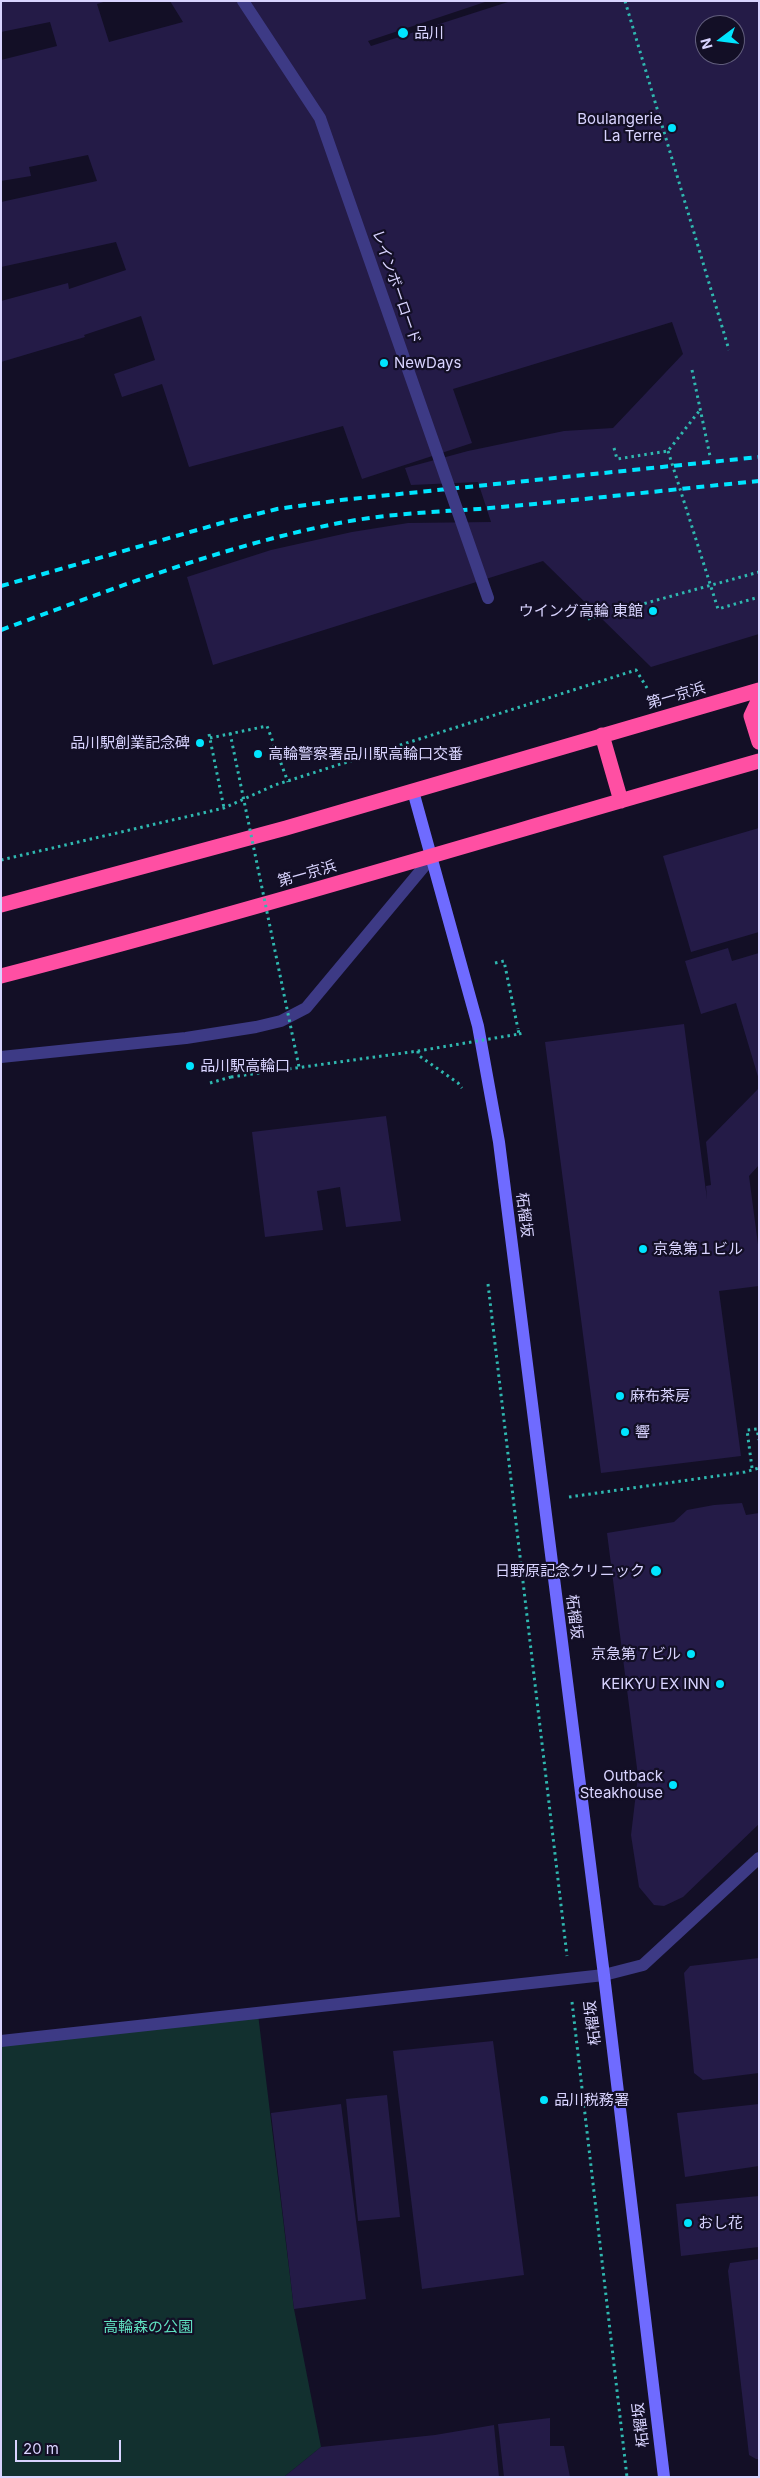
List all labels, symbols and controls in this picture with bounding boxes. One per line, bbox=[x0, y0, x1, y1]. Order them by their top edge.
north arrow bbox=[695, 15, 745, 65]
place label: 品川 bbox=[414, 24, 444, 42]
marker: 品川 bbox=[396, 26, 410, 40]
text: N bbox=[696, 36, 716, 51]
place label: Boulangerie La Terre bbox=[577, 110, 662, 145]
marker: Boulangerie La Terre bbox=[666, 122, 678, 134]
street label: レインボーロード bbox=[368, 227, 424, 347]
place label: NewDays bbox=[394, 354, 461, 372]
marker: NewDays bbox=[378, 357, 390, 369]
place label: ウイング高輪 東館 bbox=[519, 602, 643, 620]
marker: ウイング高輪 東館 bbox=[647, 605, 659, 617]
street label: 第一京浜 bbox=[645, 679, 707, 713]
place label: 品川駅創業記念碑 bbox=[70, 734, 190, 752]
marker: 品川駅創業記念碑 bbox=[194, 737, 206, 749]
place label: 高輪警察署品川駅高輪口交番 bbox=[268, 745, 463, 763]
marker: 高輪警察署品川駅高輪口交番 bbox=[252, 748, 264, 760]
street label: 第一京浜 bbox=[276, 857, 338, 891]
place label: 品川駅高輪口 bbox=[200, 1057, 290, 1075]
marker: 品川駅高輪口 bbox=[184, 1060, 196, 1072]
street label: 柘榴坂 bbox=[512, 1192, 536, 1238]
place label: 京急第１ビル bbox=[653, 1240, 743, 1258]
marker: 京急第１ビル bbox=[637, 1243, 649, 1255]
place label: 麻布茶房 bbox=[630, 1387, 690, 1405]
marker: 麻布茶房 bbox=[614, 1390, 626, 1402]
place label: 響 bbox=[635, 1423, 650, 1441]
marker: 響 bbox=[619, 1426, 631, 1438]
place label: 日野原記念クリニック bbox=[495, 1562, 645, 1580]
marker: 日野原記念クリニック bbox=[649, 1564, 663, 1578]
street label: 柘榴坂 bbox=[562, 1594, 586, 1640]
place label: 京急第７ビル bbox=[591, 1645, 681, 1663]
marker: 京急第７ビル bbox=[685, 1648, 697, 1660]
place label: KEIKYU EX INN bbox=[601, 1675, 710, 1693]
marker: KEIKYU EX INN bbox=[714, 1678, 726, 1690]
place label: Outback Steakhouse bbox=[580, 1767, 663, 1802]
marker: Outback Steakhouse bbox=[667, 1779, 679, 1791]
street label: 柘榴坂 bbox=[581, 2000, 605, 2046]
place label: 品川税務署 bbox=[554, 2091, 629, 2109]
marker: 品川税務署 bbox=[538, 2094, 550, 2106]
place label: おし花 bbox=[698, 2214, 743, 2232]
marker: おし花 bbox=[682, 2217, 694, 2229]
park label: 高輪森の公園 bbox=[103, 2318, 193, 2336]
street label: 柘榴坂 bbox=[629, 2402, 653, 2448]
scale bar bbox=[18, 2430, 124, 2462]
text: 20 m bbox=[23, 2439, 59, 2458]

